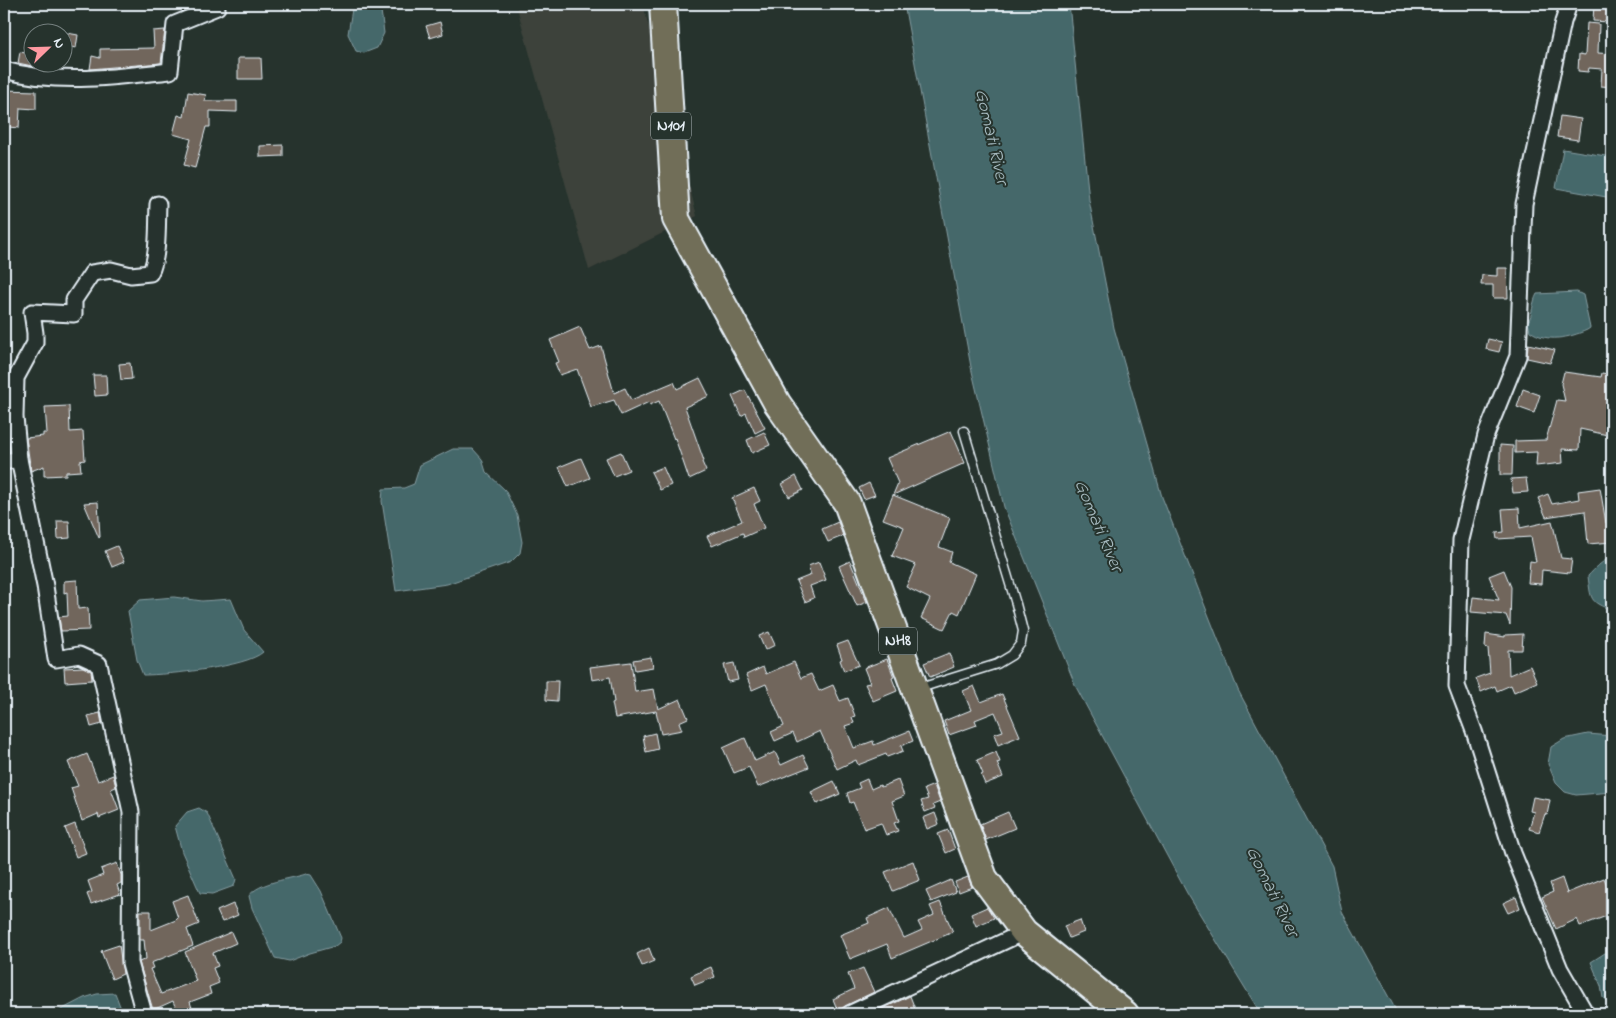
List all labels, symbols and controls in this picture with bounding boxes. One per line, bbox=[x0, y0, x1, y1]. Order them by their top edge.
north arrow bbox=[22, 22, 72, 72]
text: N bbox=[47, 35, 70, 52]
water label: Gomati River bbox=[967, 86, 1016, 190]
road number: N101 bbox=[651, 112, 691, 140]
water label: Gomati River bbox=[1067, 476, 1130, 578]
road number: NH8 bbox=[879, 627, 917, 654]
water label: Gomati River bbox=[1238, 842, 1306, 944]

